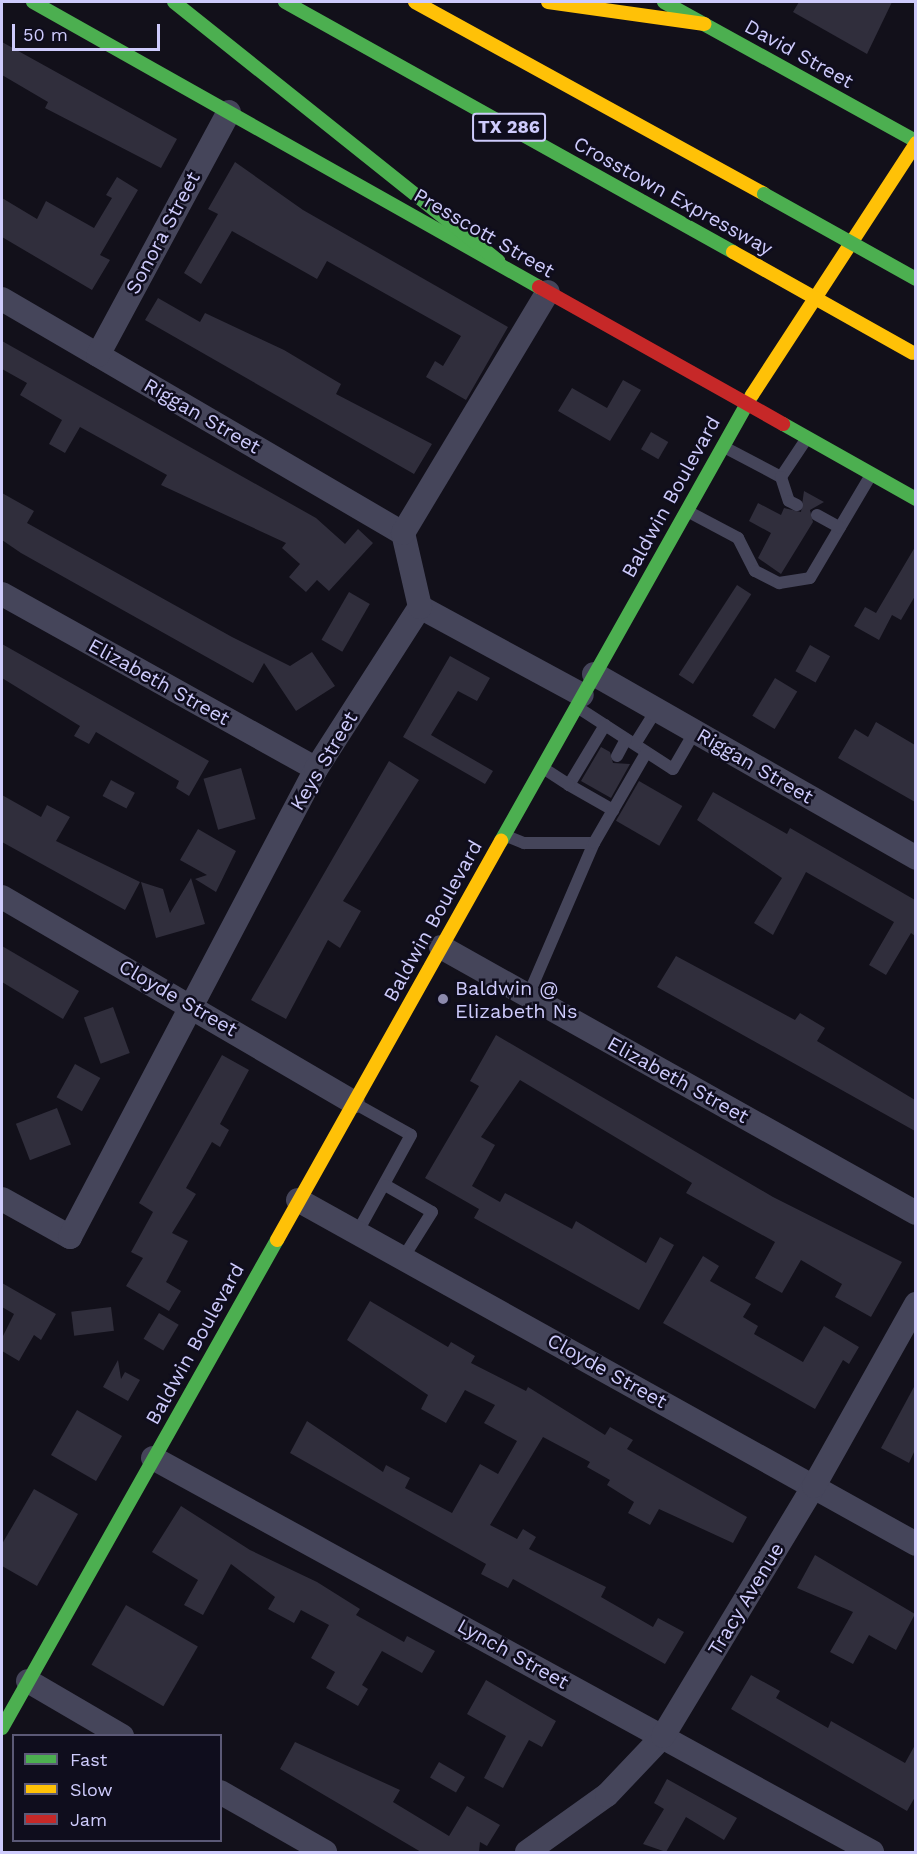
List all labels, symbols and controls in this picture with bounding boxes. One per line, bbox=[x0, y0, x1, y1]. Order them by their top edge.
scale bar bbox=[15, 12, 164, 50]
street label: David Street bbox=[740, 14, 858, 94]
text: 50 m bbox=[23, 24, 68, 45]
road number: TX 286 bbox=[472, 112, 546, 142]
street label: Crosstown Expressway bbox=[569, 131, 777, 261]
street label: Sonora Street bbox=[121, 168, 205, 298]
street label: Presscott Street bbox=[410, 183, 558, 283]
street label: Riggan Street bbox=[139, 373, 265, 459]
street label: Baldwin Boulevard bbox=[617, 412, 725, 582]
street label: Elizabeth Street bbox=[84, 633, 234, 731]
street label: Keys Street bbox=[285, 707, 363, 815]
street label: Riggan Street bbox=[692, 723, 818, 809]
street label: Baldwin Boulevard bbox=[379, 836, 487, 1006]
street label: Cloyde Street bbox=[114, 954, 242, 1042]
place label: Baldwin @ Elizabeth Ns bbox=[455, 976, 578, 1023]
marker: Baldwin @ Elizabeth Ns bbox=[436, 992, 450, 1006]
street label: Elizabeth Street bbox=[603, 1031, 753, 1129]
street label: Baldwin Boulevard bbox=[141, 1259, 249, 1429]
street label: Cloyde Street bbox=[543, 1328, 671, 1414]
street label: Tracy Avenue bbox=[703, 1538, 789, 1660]
street label: Lynch Street bbox=[453, 1614, 573, 1694]
legend bbox=[12, 1734, 222, 1842]
text: Fast bbox=[70, 1749, 107, 1770]
text: Slow bbox=[70, 1779, 113, 1800]
text: Jam bbox=[70, 1809, 107, 1830]

